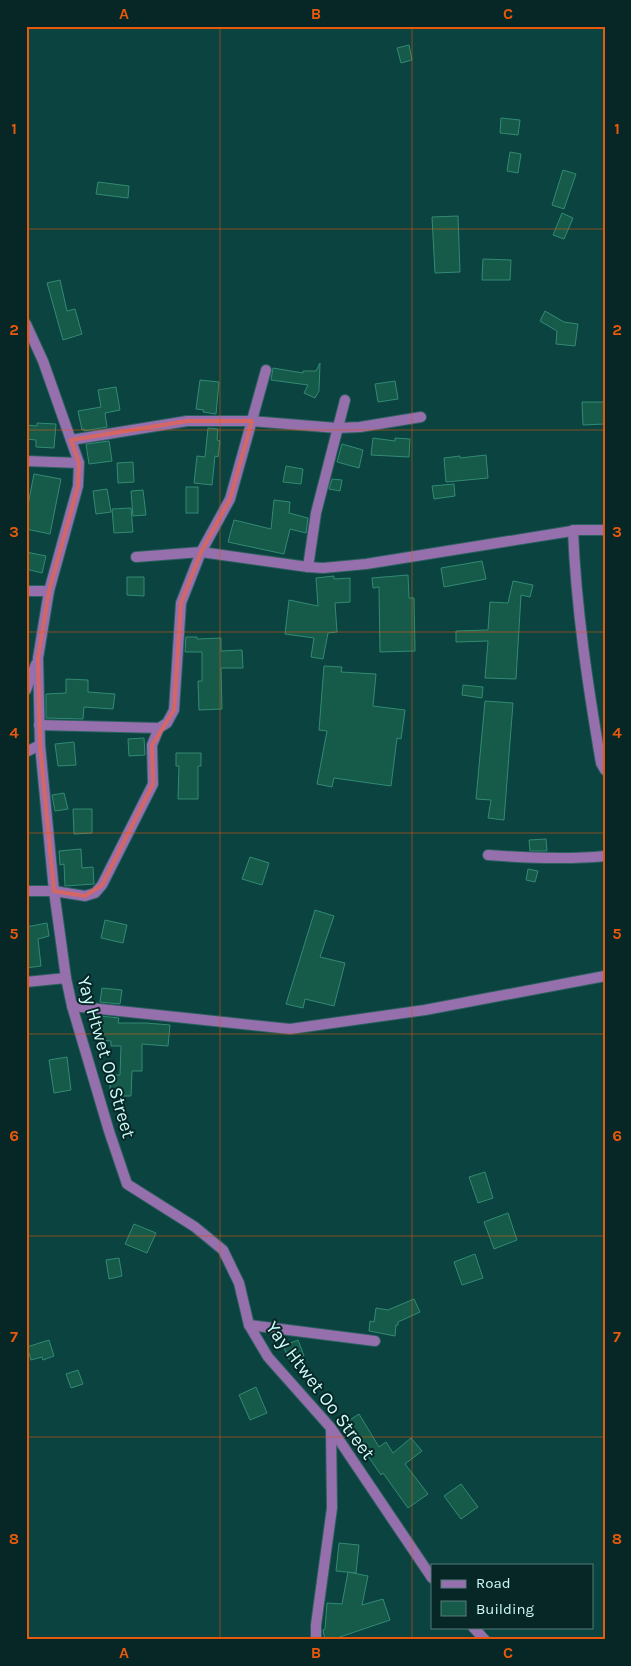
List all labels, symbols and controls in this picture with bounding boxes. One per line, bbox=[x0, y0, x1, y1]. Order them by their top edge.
text: A bbox=[119, 4, 129, 23]
text: B bbox=[311, 4, 321, 23]
text: C bbox=[503, 4, 513, 23]
text: 1 bbox=[11, 119, 17, 138]
text: 1 bbox=[614, 119, 620, 138]
text: 2 bbox=[9, 320, 19, 339]
text: 2 bbox=[612, 320, 622, 339]
text: 3 bbox=[9, 522, 19, 541]
text: 3 bbox=[612, 522, 622, 541]
text: 4 bbox=[9, 723, 19, 742]
text: 4 bbox=[612, 723, 622, 742]
text: 5 bbox=[9, 924, 19, 943]
text: 5 bbox=[612, 924, 622, 943]
street label: Yay Htwet Oo Street bbox=[72, 974, 140, 1141]
text: 6 bbox=[9, 1126, 19, 1145]
text: 6 bbox=[612, 1126, 622, 1145]
street label: Yay Htwet Oo Street bbox=[261, 1317, 379, 1464]
text: 7 bbox=[10, 1327, 18, 1346]
text: 7 bbox=[613, 1327, 621, 1346]
text: 8 bbox=[9, 1529, 19, 1548]
text: 8 bbox=[612, 1529, 622, 1548]
legend bbox=[431, 1564, 594, 1628]
text: Road bbox=[476, 1574, 511, 1592]
text: Building bbox=[476, 1600, 534, 1618]
text: A bbox=[119, 1643, 129, 1662]
text: B bbox=[311, 1643, 321, 1662]
text: C bbox=[503, 1643, 513, 1662]

